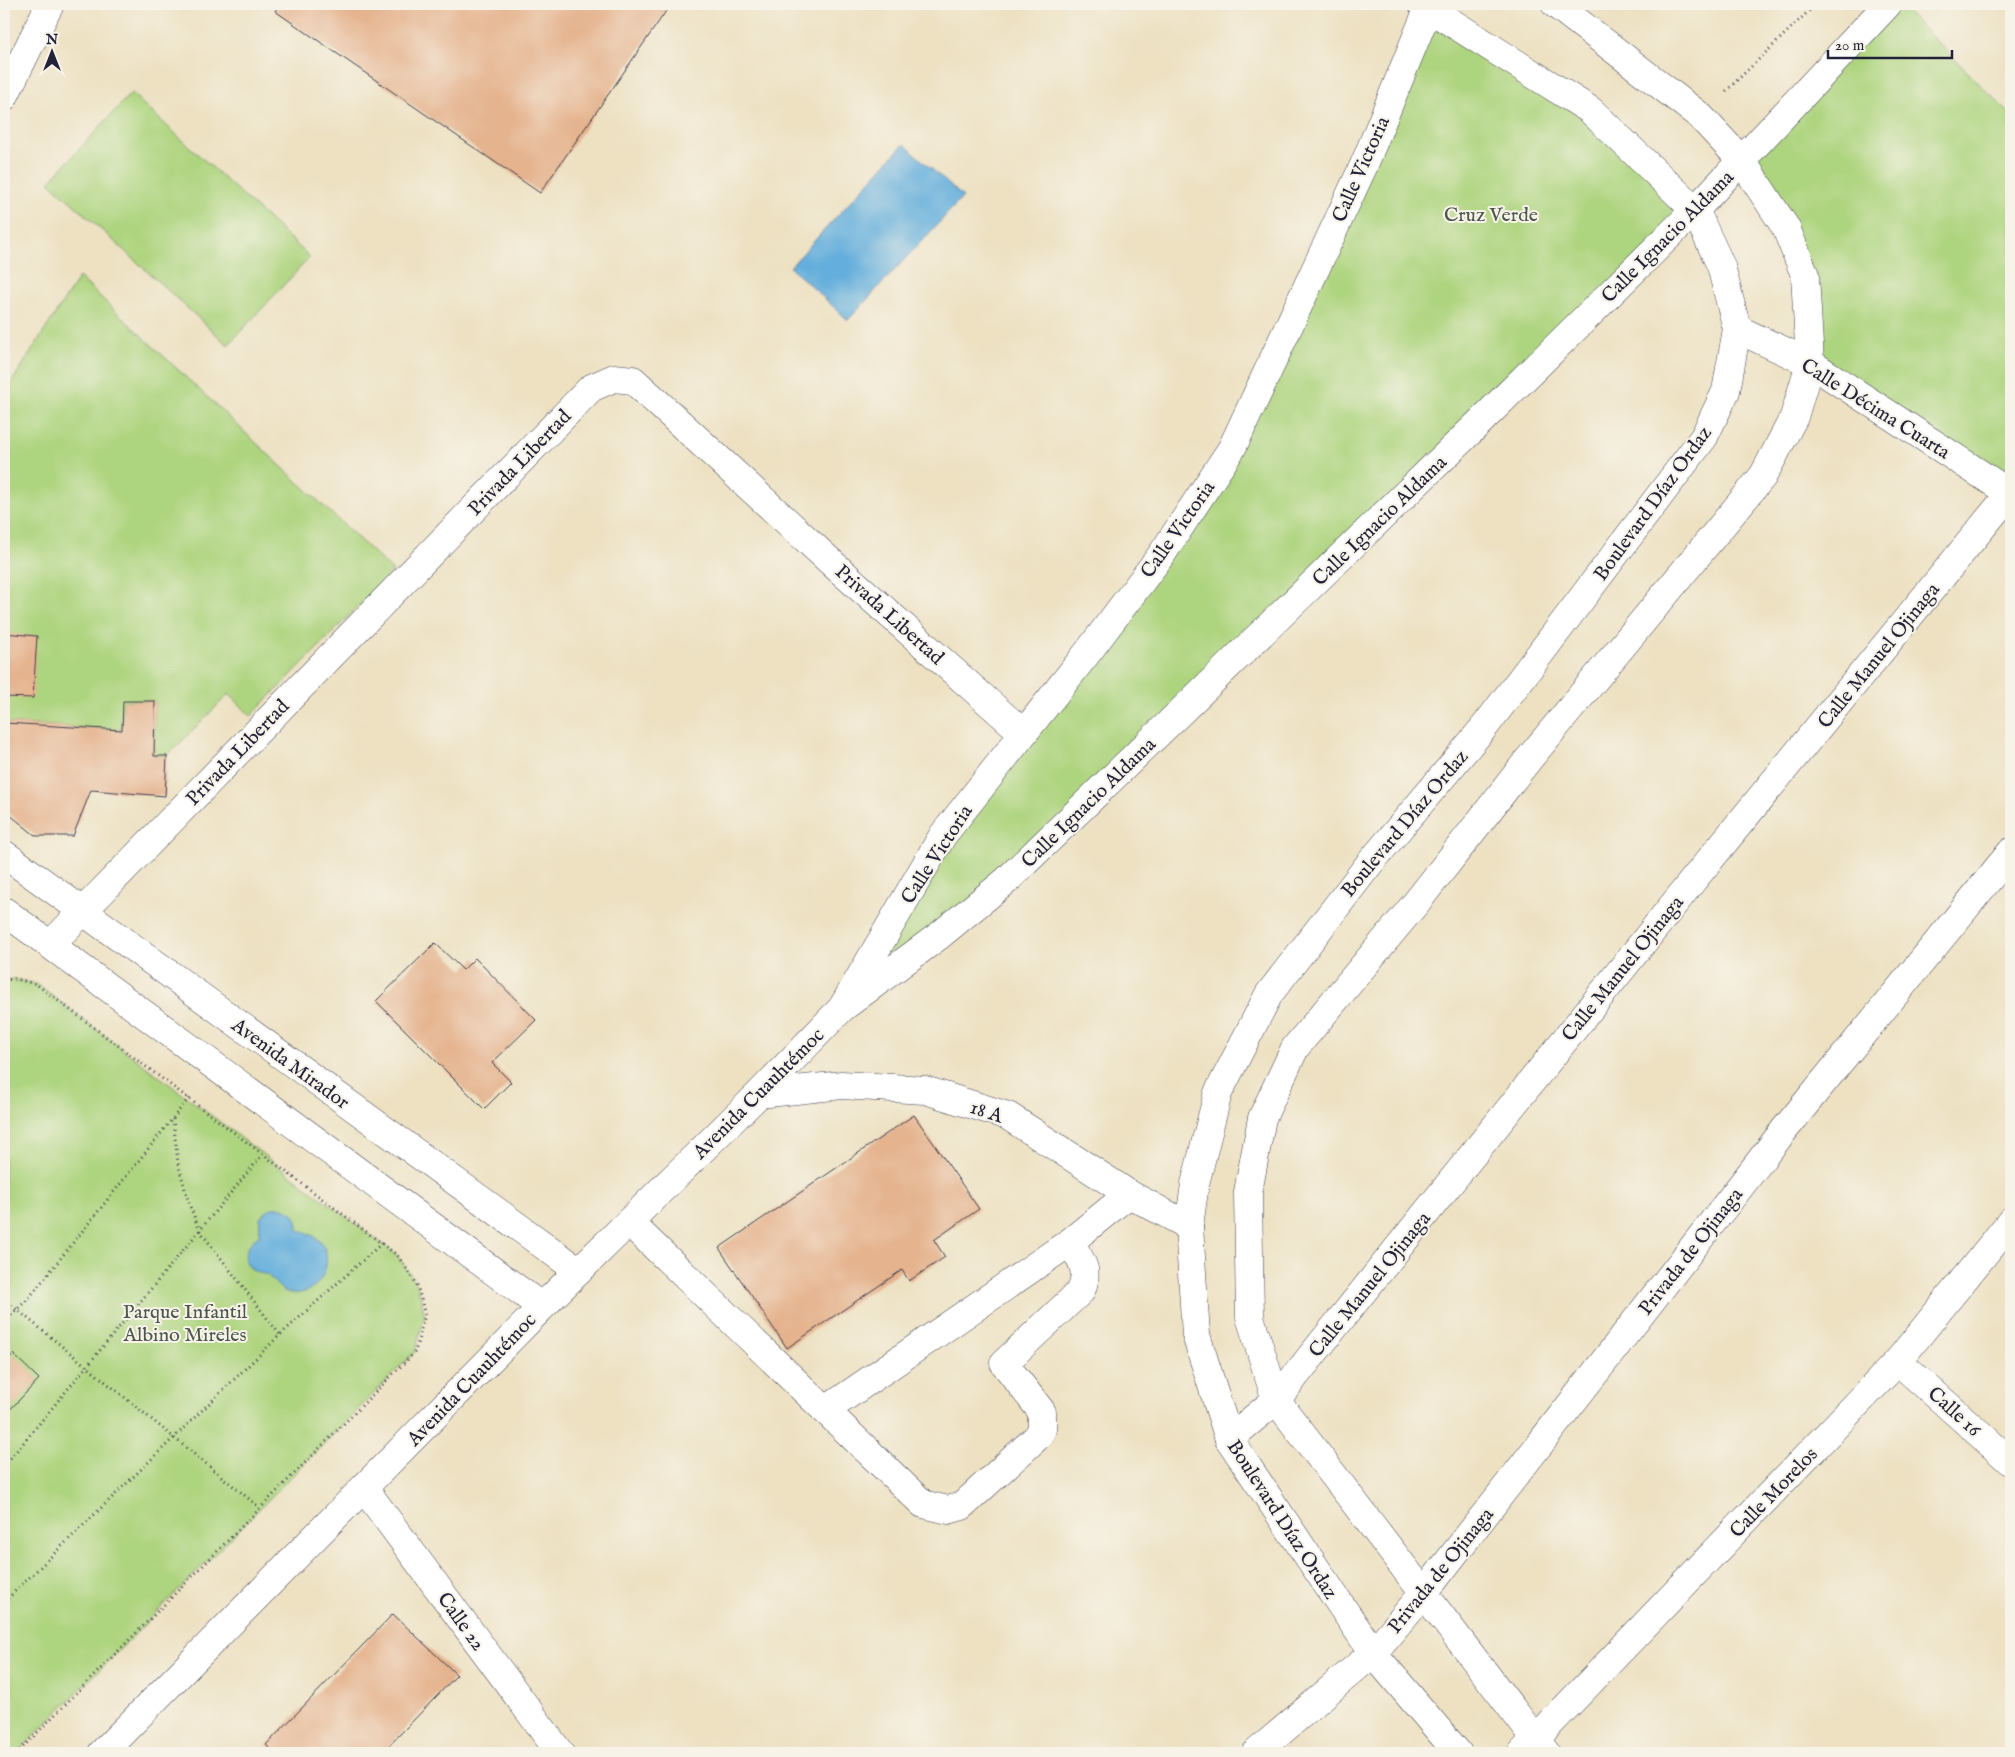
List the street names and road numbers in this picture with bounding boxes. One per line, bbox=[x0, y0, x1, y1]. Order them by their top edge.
street label: Calle Victoria bbox=[1327, 113, 1396, 226]
street label: Calle Ignacio Aldama bbox=[1597, 165, 1740, 309]
street label: Calle Décima Cuarta bbox=[1796, 353, 1955, 465]
street label: Privada Libertad bbox=[463, 404, 577, 521]
street label: Boulevard Díaz Ordaz bbox=[1589, 422, 1718, 586]
street label: Calle Ignacio Aldama bbox=[1308, 450, 1453, 592]
street label: Calle Victoria bbox=[1136, 476, 1221, 583]
street label: Privada Libertad bbox=[829, 560, 949, 671]
street label: Calle Manuel Ojinaga bbox=[1813, 578, 1946, 734]
street label: Privada Libertad bbox=[181, 694, 295, 811]
street label: Calle Ignacio Aldama bbox=[1017, 732, 1162, 874]
street label: Boulevard Díaz Ordaz bbox=[1336, 745, 1474, 903]
street label: Calle Victoria bbox=[896, 800, 979, 909]
street label: Calle Manuel Ojinaga bbox=[1557, 891, 1690, 1047]
street label: Avenida Mirador bbox=[226, 1013, 354, 1116]
street label: Avenida Cuauhtémoc bbox=[687, 1023, 830, 1166]
street label: 18 A bbox=[967, 1095, 1007, 1130]
street label: Privada de Ojinaga bbox=[1634, 1183, 1749, 1321]
street label: Calle Manuel Ojinaga bbox=[1304, 1207, 1437, 1363]
street label: Avenida Cuauhtémoc bbox=[401, 1308, 542, 1453]
street label: Calle 16 bbox=[1922, 1382, 1986, 1443]
street label: Boulevard Díaz Ordaz bbox=[1221, 1435, 1343, 1604]
street label: Calle Morelos bbox=[1725, 1443, 1823, 1544]
street label: Privada de Ojinaga bbox=[1383, 1503, 1500, 1639]
street label: Calle 22 bbox=[431, 1588, 490, 1656]

